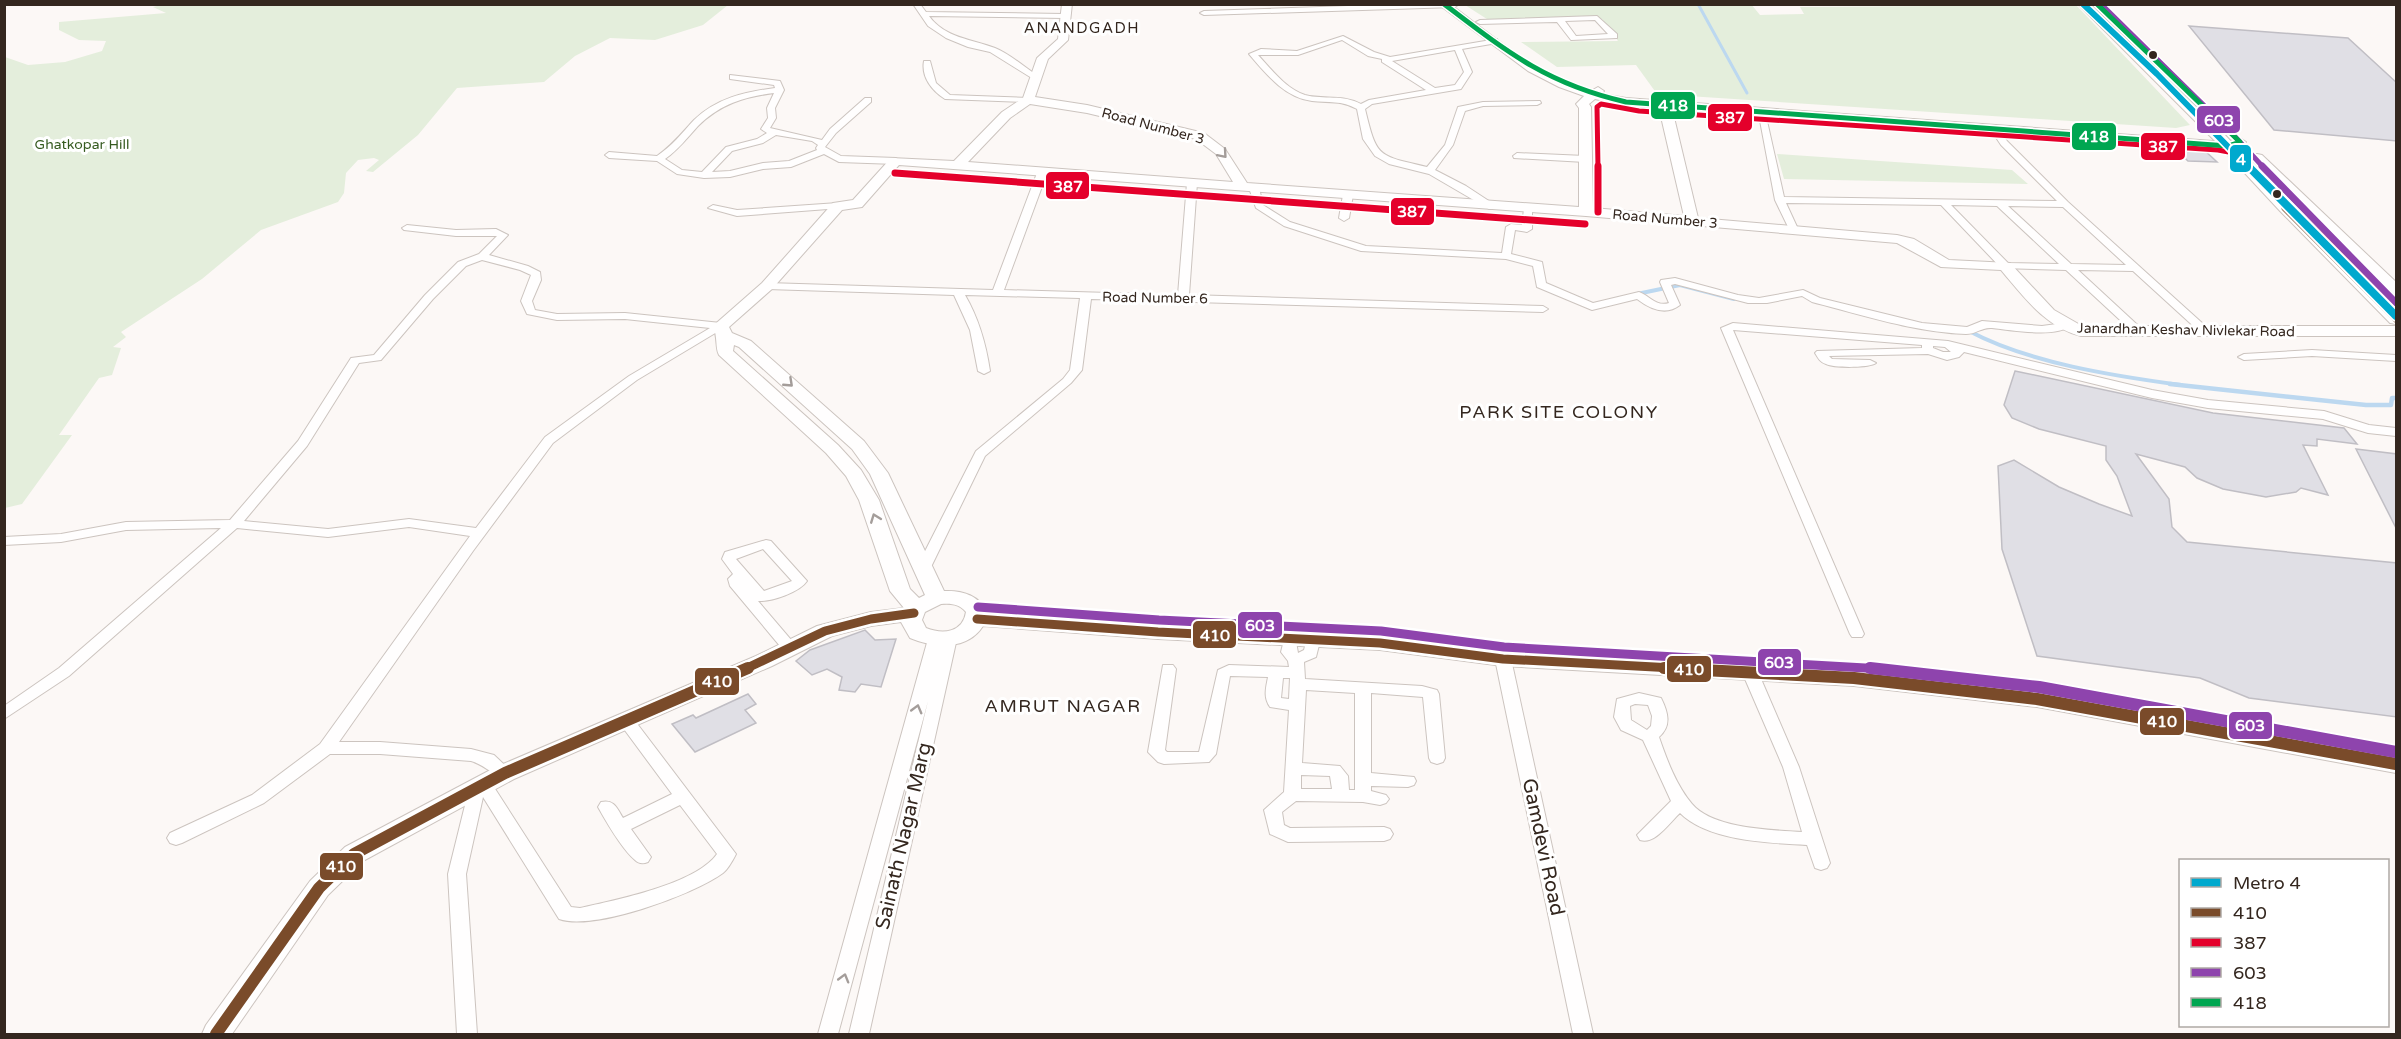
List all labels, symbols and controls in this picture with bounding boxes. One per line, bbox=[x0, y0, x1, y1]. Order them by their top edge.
district label: ANANDGADH bbox=[1024, 19, 1140, 37]
unlabelled marker bbox=[2147, 49, 2159, 61]
line badge: 418 bbox=[1650, 91, 1696, 120]
text: 418 bbox=[1658, 96, 1688, 116]
line badge: 387 bbox=[1707, 103, 1753, 132]
street label: Road Number 3 bbox=[1100, 104, 1206, 148]
line badge: 603 bbox=[2196, 105, 2241, 134]
text: 387 bbox=[1715, 108, 1745, 128]
text: 603 bbox=[2204, 111, 2234, 131]
line badge: 418 bbox=[2071, 122, 2117, 151]
text: 418 bbox=[2079, 127, 2109, 147]
line badge: 387 bbox=[2140, 132, 2186, 161]
park label: Ghatkopar Hill bbox=[35, 136, 129, 153]
text: 387 bbox=[2148, 137, 2178, 157]
line badge: 4 bbox=[2229, 144, 2252, 173]
one-way arrow bbox=[1216, 147, 1227, 157]
text: 4 bbox=[2236, 150, 2246, 170]
line badge: 387 bbox=[1045, 171, 1090, 200]
text: 387 bbox=[1053, 177, 1083, 197]
unlabelled marker bbox=[2271, 188, 2283, 200]
line badge: 387 bbox=[1390, 197, 1435, 226]
text: 387 bbox=[1397, 202, 1427, 222]
street label: Road Number 3 bbox=[1612, 206, 1718, 232]
street label: Road Number 6 bbox=[1102, 289, 1208, 307]
street label: Janardhan Keshav Nivlekar Road bbox=[2077, 320, 2295, 340]
one-way arrow bbox=[782, 376, 793, 387]
district label: PARK SITE COLONY bbox=[1459, 401, 1659, 423]
one-way arrow bbox=[870, 513, 882, 524]
line badge: 603 bbox=[1237, 611, 1283, 639]
text: 603 bbox=[1245, 616, 1275, 636]
line badge: 410 bbox=[1192, 620, 1237, 649]
text: 410 bbox=[1200, 626, 1230, 646]
line badge: 603 bbox=[1757, 648, 1802, 676]
text: 603 bbox=[1764, 653, 1794, 673]
line badge: 410 bbox=[1666, 655, 1712, 683]
text: 410 bbox=[1674, 660, 1704, 680]
line badge: 410 bbox=[694, 667, 740, 696]
text: 410 bbox=[702, 672, 732, 692]
district label: AMRUT NAGAR bbox=[985, 695, 1141, 717]
one-way arrow bbox=[910, 704, 923, 714]
line badge: 410 bbox=[2139, 707, 2185, 736]
line badge: 603 bbox=[2228, 711, 2273, 740]
text: 410 bbox=[2147, 712, 2177, 732]
text: 603 bbox=[2235, 716, 2265, 736]
street label: Sainath Nagar Marg bbox=[871, 740, 937, 932]
street label: Gamdevi Road bbox=[1517, 776, 1569, 918]
line badge: 410 bbox=[319, 852, 364, 881]
text: 410 bbox=[326, 857, 356, 877]
legend bbox=[2179, 859, 2389, 1027]
text: Metro 4 bbox=[2233, 872, 2301, 894]
text: 410 bbox=[2233, 902, 2267, 924]
text: 387 bbox=[2233, 932, 2267, 954]
text: 603 bbox=[2233, 962, 2267, 984]
one-way arrow bbox=[837, 973, 849, 984]
text: 418 bbox=[2233, 992, 2267, 1014]

